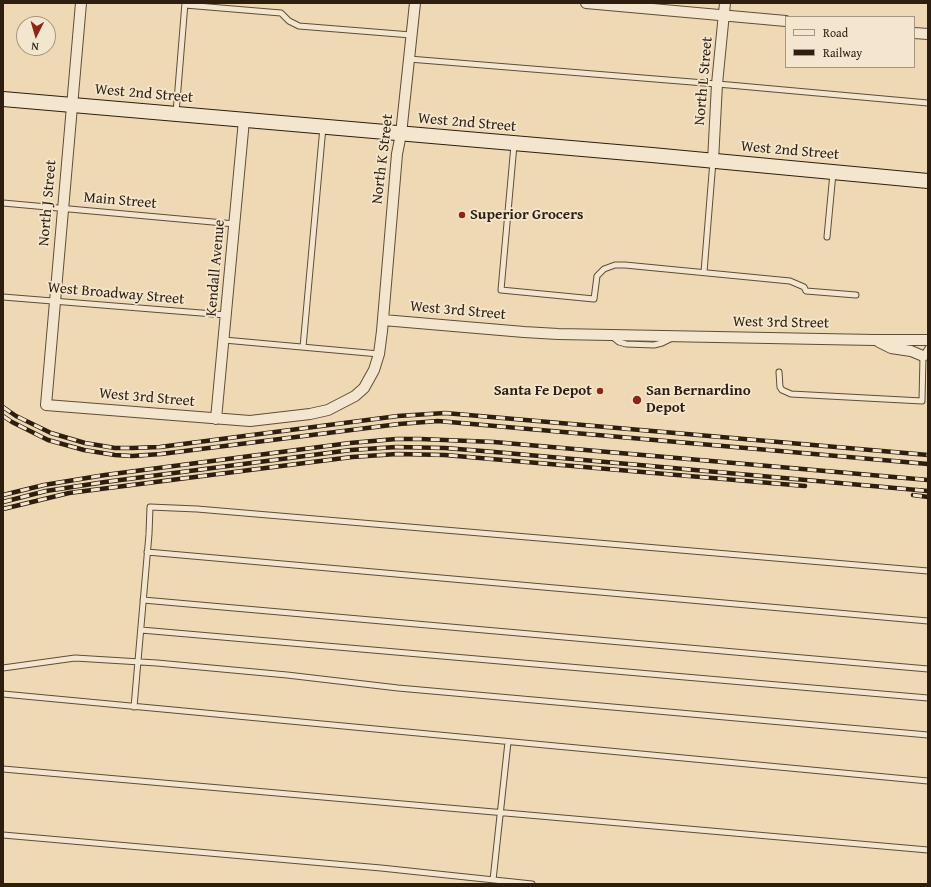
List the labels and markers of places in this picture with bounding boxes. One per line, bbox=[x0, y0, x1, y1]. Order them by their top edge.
place label: Superior Grocers bbox=[470, 206, 583, 224]
marker: Superior Grocers bbox=[457, 210, 467, 220]
place label: Santa Fe Depot bbox=[494, 382, 592, 400]
place label: San Bernardino Depot bbox=[646, 382, 751, 417]
marker: Santa Fe Depot bbox=[595, 386, 605, 396]
marker: San Bernardino Depot bbox=[631, 394, 643, 406]

